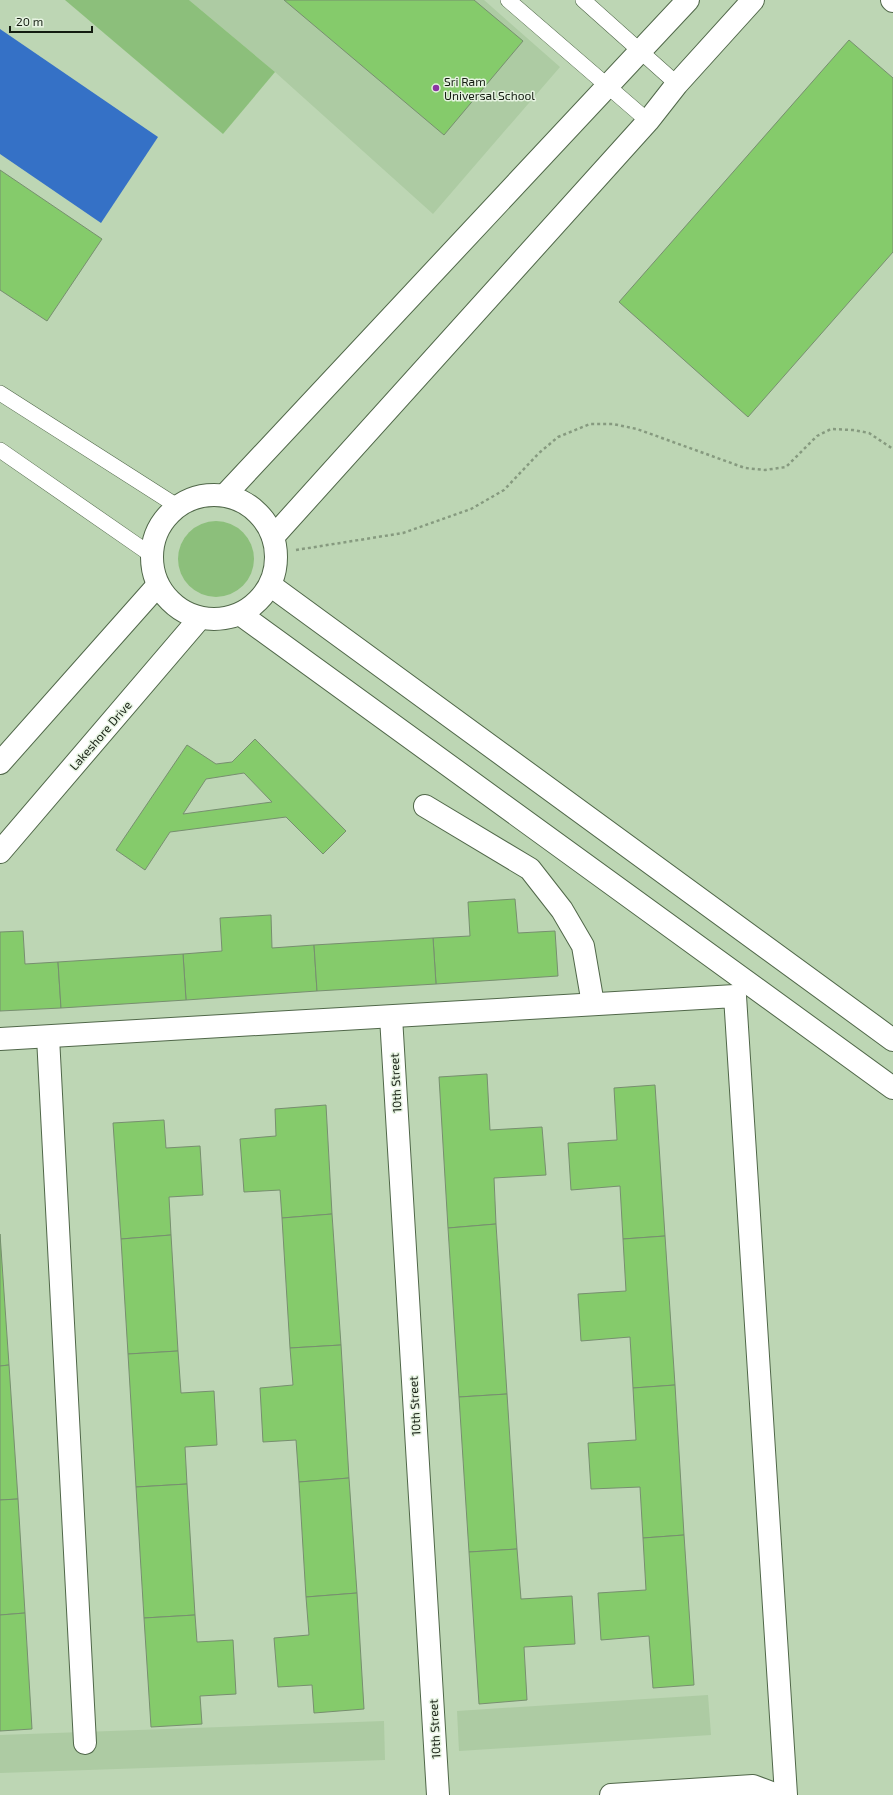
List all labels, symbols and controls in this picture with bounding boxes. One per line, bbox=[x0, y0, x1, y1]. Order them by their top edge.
scale bar bbox=[10, 8, 92, 34]
text: 20 m bbox=[16, 14, 43, 28]
place label: Sri Ram Universal School bbox=[444, 74, 535, 102]
marker: Sri Ram Universal School bbox=[431, 83, 441, 93]
street label: Lakeshore Drive bbox=[66, 697, 134, 773]
street label: 10th Street bbox=[386, 1052, 404, 1113]
street label: 10th Street bbox=[405, 1375, 423, 1436]
street label: 10th Street bbox=[425, 1698, 443, 1759]

